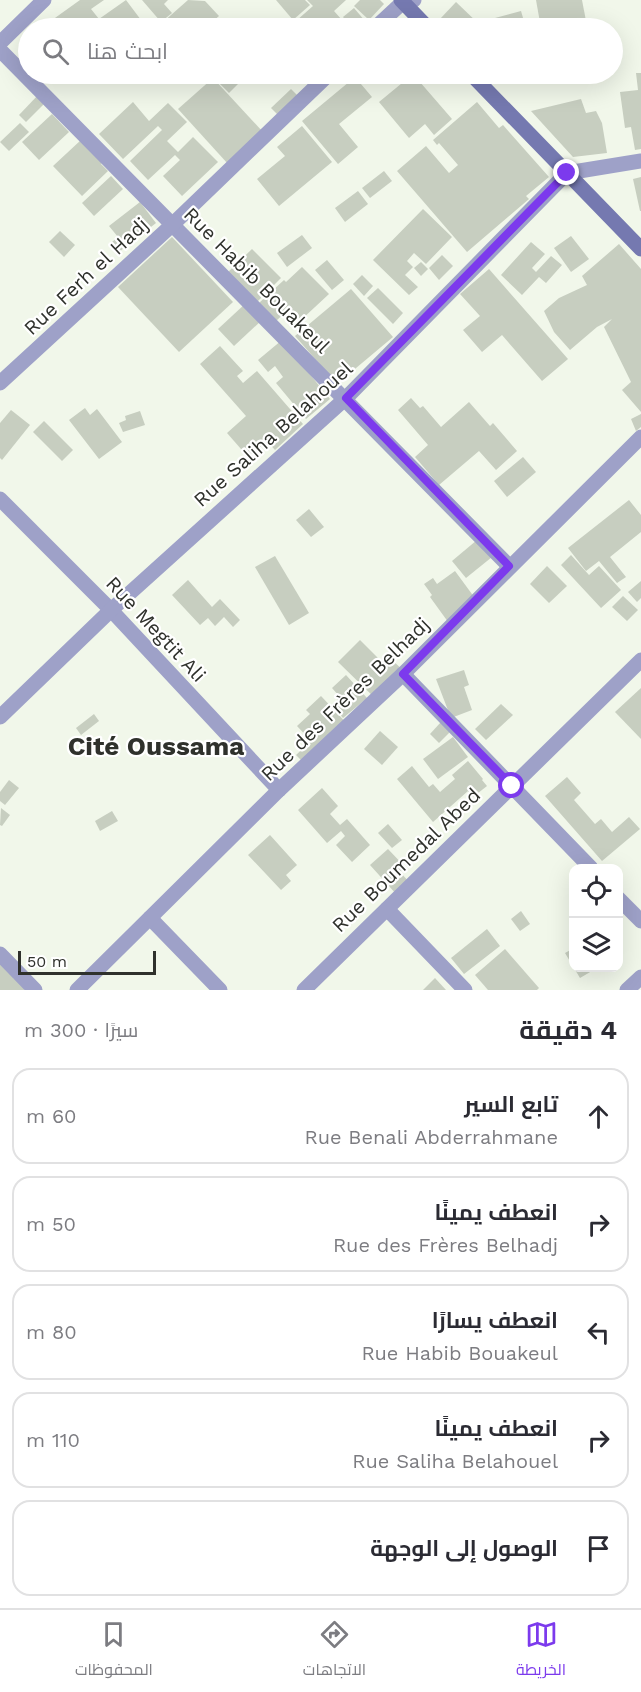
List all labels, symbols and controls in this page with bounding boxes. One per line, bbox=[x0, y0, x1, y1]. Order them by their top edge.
search box bbox=[18, 18, 623, 84]
icon: search bbox=[39, 35, 72, 68]
text: ابحث هنا bbox=[87, 39, 168, 64]
route end bbox=[553, 159, 579, 185]
street label: Rue Habib Bouakeul bbox=[179, 202, 335, 358]
street label: Rue Ferh el Hadj bbox=[19, 212, 153, 340]
street label: Rue Saliha Belahouel bbox=[189, 356, 357, 512]
street label: Rue Megtit Ali bbox=[101, 571, 211, 687]
street label: Rue des Frères Belhadj bbox=[256, 612, 434, 786]
district label: Cité Oussama bbox=[68, 731, 244, 761]
route start bbox=[498, 772, 524, 798]
street label: Rue Boumedal Abed bbox=[327, 783, 485, 937]
map controls bbox=[569, 864, 623, 972]
button: locate bbox=[569, 864, 623, 918]
button: layers bbox=[569, 918, 623, 972]
scale bar bbox=[18, 948, 156, 976]
text: 50 m bbox=[27, 952, 67, 971]
text: 4 دقيقة bbox=[519, 1015, 617, 1045]
text: سيرًا · 300 m bbox=[24, 1018, 138, 1042]
text: تابع السير bbox=[464, 1092, 558, 1117]
icon: ahead bbox=[582, 1100, 615, 1133]
text: 60 m bbox=[26, 1104, 77, 1128]
text: Rue Benali Abderrahmane bbox=[305, 1125, 558, 1149]
text: انعطف يمينًا bbox=[434, 1200, 558, 1225]
icon: right bbox=[582, 1208, 615, 1241]
text: 50 m bbox=[26, 1212, 76, 1236]
text: Rue des Frères Belhadj bbox=[333, 1233, 558, 1257]
text: انعطف يسارًا bbox=[432, 1308, 558, 1333]
icon: left bbox=[582, 1316, 615, 1349]
text: 80 m bbox=[26, 1320, 77, 1344]
text: Rue Habib Bouakeul bbox=[361, 1341, 558, 1365]
text: انعطف يمينًا bbox=[434, 1416, 558, 1441]
icon: right bbox=[582, 1424, 615, 1457]
text: 110 m bbox=[26, 1428, 80, 1452]
text: Rue Saliha Belahouel bbox=[352, 1449, 558, 1473]
icon: arrive bbox=[582, 1532, 615, 1565]
text: الوصول إلى الوجهة bbox=[370, 1536, 558, 1561]
tab: المحفوظات bbox=[75, 1618, 153, 1684]
tab: الاتجاهات bbox=[303, 1618, 366, 1684]
tab: الخريطة bbox=[516, 1618, 566, 1684]

